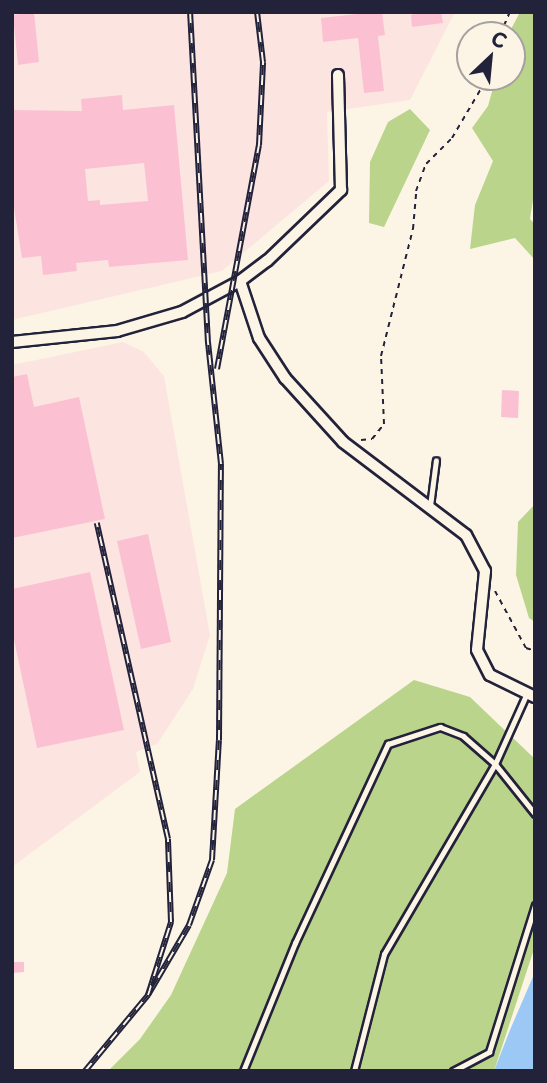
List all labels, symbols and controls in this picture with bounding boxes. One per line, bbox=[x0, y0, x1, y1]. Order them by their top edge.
north arrow bbox=[456, 21, 526, 91]
text: С bbox=[487, 23, 512, 55]

